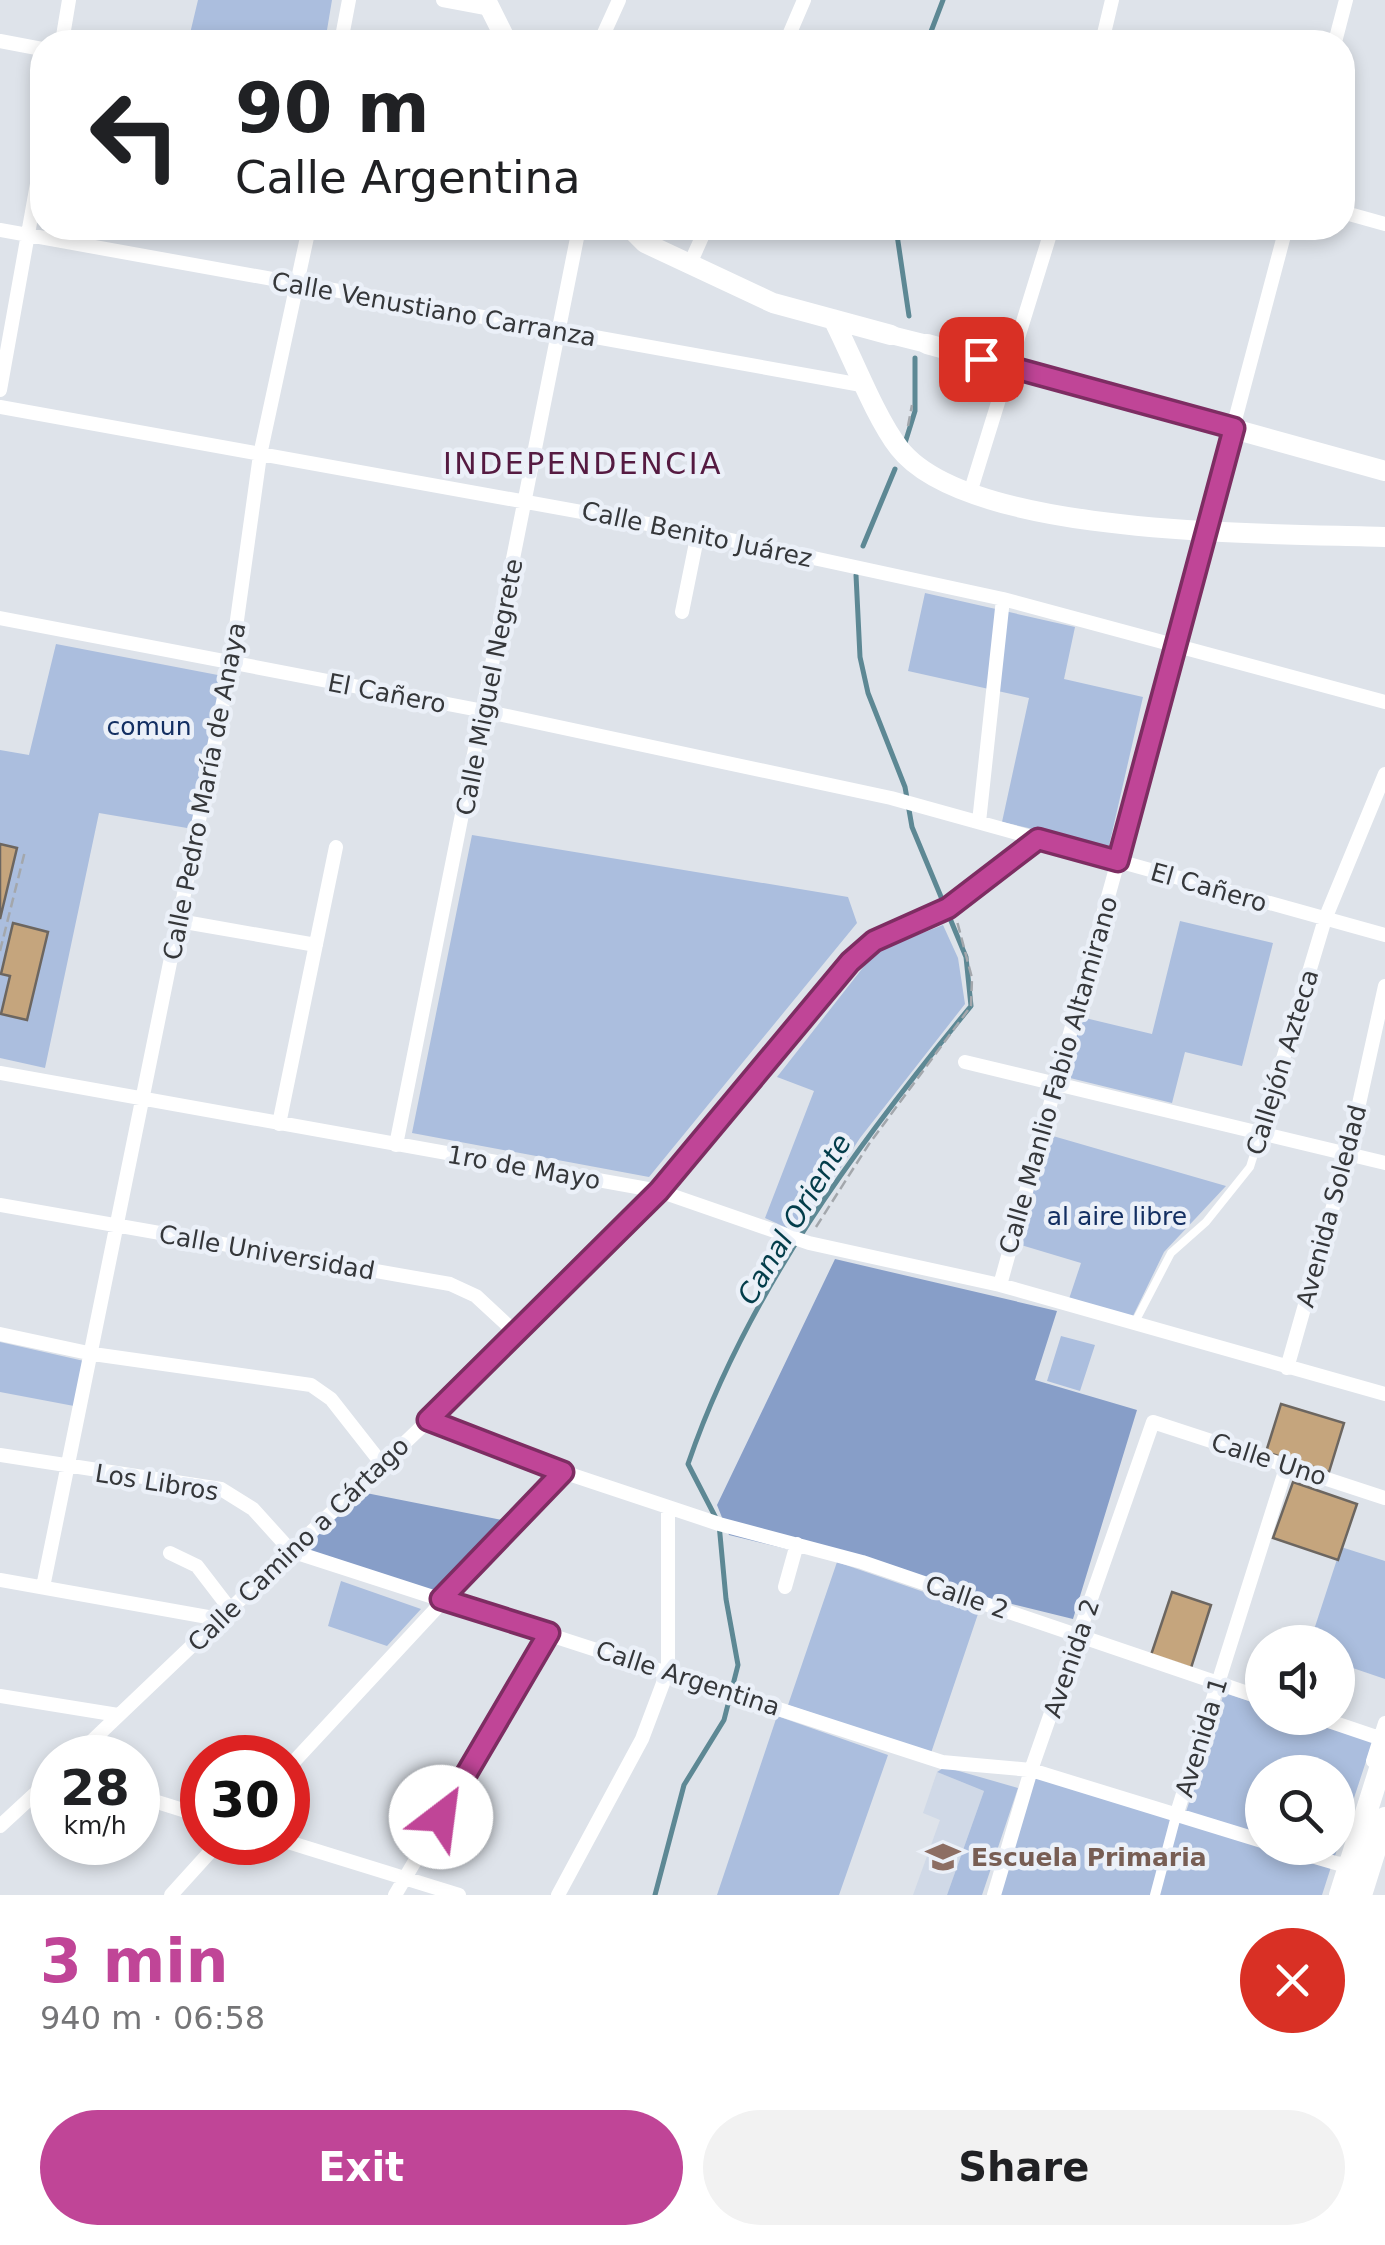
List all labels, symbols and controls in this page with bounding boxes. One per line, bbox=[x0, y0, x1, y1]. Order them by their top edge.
text: 90 m bbox=[235, 67, 430, 149]
icon: left bbox=[70, 70, 200, 200]
text: Calle Argentina bbox=[235, 151, 581, 204]
street label: Calle Venustiano Carranza bbox=[269, 267, 598, 352]
pin bbox=[939, 317, 1024, 402]
icon: arrive bbox=[954, 332, 1009, 387]
district label: INDEPENDENCIA bbox=[443, 446, 723, 481]
street label: Calle Benito Juárez bbox=[579, 496, 815, 573]
street label: Calle Miguel Negrete bbox=[450, 556, 529, 818]
street label: Calle Pedro María de Anaya bbox=[157, 620, 251, 962]
street label: El Cañero bbox=[325, 668, 448, 719]
park label: comun bbox=[106, 712, 192, 741]
street label: El Cañero bbox=[1147, 857, 1270, 918]
street label: Calle Manlio Fabio Altamirano bbox=[993, 893, 1123, 1257]
street label: Callejón Azteca bbox=[1240, 966, 1324, 1158]
street label: Avenida Soledad bbox=[1291, 1102, 1372, 1310]
water label: Canal Oriente bbox=[731, 1128, 858, 1310]
street label: 1ro de Mayo bbox=[445, 1140, 603, 1195]
park label: al aire libre bbox=[1047, 1202, 1187, 1231]
street label: Calle Universidad bbox=[157, 1219, 377, 1286]
street label: Calle Uno bbox=[1208, 1427, 1330, 1492]
street label: Calle Camino a Cártago bbox=[182, 1431, 415, 1658]
street label: Los Libros bbox=[93, 1458, 221, 1507]
street label: Calle 2 bbox=[922, 1570, 1012, 1625]
street label: Avenida 2 bbox=[1038, 1595, 1105, 1721]
map controls bbox=[1245, 1625, 1355, 1865]
button: sound bbox=[1245, 1625, 1355, 1735]
street label: Calle Argentina bbox=[592, 1635, 784, 1722]
street label: Avenida 1 bbox=[1170, 1674, 1233, 1801]
speed limit sign: 30 bbox=[180, 1735, 310, 1865]
button: search bbox=[1245, 1755, 1355, 1865]
text: 28 bbox=[60, 1759, 130, 1817]
position arrow bbox=[389, 1765, 493, 1869]
text: km/h bbox=[63, 1811, 127, 1840]
school or university icon: Escuela Primaria bbox=[924, 1838, 962, 1876]
place label: Escuela Primaria bbox=[971, 1843, 1207, 1872]
text: 3 min bbox=[40, 1926, 228, 1996]
button: close bbox=[1240, 1928, 1345, 2033]
text: 940 m · 06:58 bbox=[40, 1999, 265, 2037]
button: Exit bbox=[40, 2110, 683, 2225]
button: Share bbox=[703, 2110, 1345, 2225]

